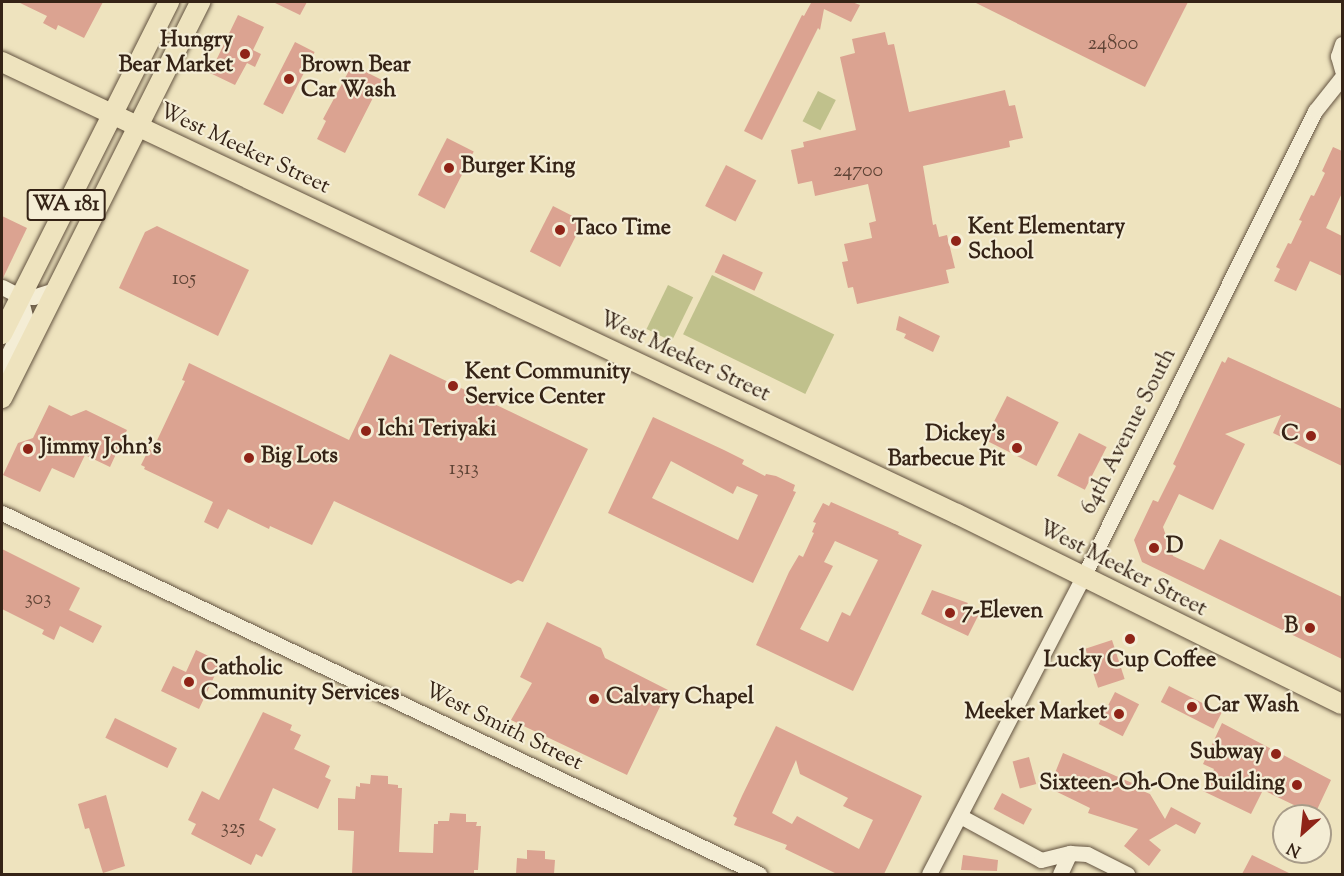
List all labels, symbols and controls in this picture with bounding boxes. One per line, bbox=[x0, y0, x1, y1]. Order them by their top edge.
place label: Hungry Bear Market bbox=[119, 28, 233, 80]
house number: 24800 bbox=[1088, 32, 1138, 56]
marker: Hungry Bear Market bbox=[238, 47, 252, 61]
place label: Brown Bear Car Wash bbox=[301, 53, 411, 104]
marker: Brown Bear Car Wash bbox=[282, 72, 296, 86]
street label: West Meeker Street bbox=[154, 99, 334, 201]
place label: Burger King bbox=[461, 155, 575, 181]
house number: 24700 bbox=[833, 159, 883, 183]
marker: Burger King bbox=[442, 161, 456, 175]
road number: WA 181 bbox=[26, 187, 106, 223]
place label: Kent Elementary School bbox=[968, 215, 1125, 266]
place label: Taco Time bbox=[572, 217, 671, 243]
marker: Taco Time bbox=[553, 223, 567, 237]
marker: Kent Elementary School bbox=[949, 234, 963, 248]
house number: 105 bbox=[172, 267, 196, 291]
street label: West Meeker Street bbox=[594, 307, 774, 409]
street label: 64th Avenue South bbox=[1077, 344, 1183, 520]
place label: Kent Community Service Center bbox=[465, 360, 631, 412]
marker: Kent Community Service Center bbox=[446, 379, 460, 393]
place label: Ichi Teriyaki bbox=[378, 418, 496, 444]
place label: Dickey's Barbecue Pit bbox=[888, 422, 1005, 474]
place label: C bbox=[1281, 423, 1299, 449]
marker: Ichi Teriyaki bbox=[359, 424, 373, 438]
marker: C bbox=[1304, 429, 1318, 443]
place label: Jimmy John's bbox=[40, 436, 161, 462]
marker: Dickey's Barbecue Pit bbox=[1010, 441, 1024, 455]
marker: Jimmy John's bbox=[21, 442, 35, 456]
place label: Big Lots bbox=[261, 445, 338, 471]
marker: Big Lots bbox=[242, 451, 256, 465]
house number: 1313 bbox=[449, 457, 479, 481]
street label: West Meeker Street bbox=[1033, 516, 1211, 624]
place label: D bbox=[1166, 535, 1183, 561]
marker: D bbox=[1147, 541, 1161, 555]
house number: 303 bbox=[25, 587, 51, 611]
place label: 7-Eleven bbox=[962, 600, 1043, 626]
marker: 7-Eleven bbox=[943, 606, 957, 620]
place label: B bbox=[1284, 615, 1298, 641]
marker: B bbox=[1303, 621, 1317, 635]
marker: Lucky Cup Coffee bbox=[1123, 632, 1137, 646]
place label: Lucky Cup Coffee bbox=[1044, 649, 1216, 675]
place label: Catholic Community Services bbox=[201, 656, 399, 708]
marker: Catholic Community Services bbox=[182, 675, 196, 689]
street label: West Smith Street bbox=[420, 678, 586, 778]
place label: Calvary Chapel bbox=[606, 686, 754, 712]
marker: Calvary Chapel bbox=[587, 692, 601, 706]
place label: Car Wash bbox=[1204, 694, 1299, 720]
marker: Car Wash bbox=[1185, 700, 1199, 714]
place label: Meeker Market bbox=[965, 701, 1107, 727]
marker: Meeker Market bbox=[1112, 707, 1126, 721]
place label: Subway bbox=[1190, 741, 1264, 767]
marker: Subway bbox=[1269, 747, 1283, 761]
place label: Sixteen-Oh-One Building bbox=[1039, 772, 1285, 798]
marker: Sixteen-Oh-One Building bbox=[1290, 778, 1304, 792]
north arrow bbox=[1272, 804, 1332, 864]
house number: 325 bbox=[221, 816, 245, 840]
text: N bbox=[1284, 836, 1305, 862]

